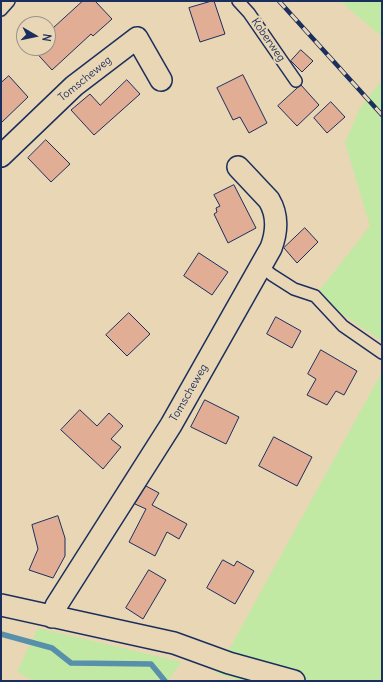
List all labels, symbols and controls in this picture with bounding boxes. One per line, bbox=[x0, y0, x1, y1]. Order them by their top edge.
north arrow bbox=[16, 16, 56, 56]
street label: Koberweg bbox=[248, 16, 288, 64]
text: N bbox=[39, 33, 54, 43]
street label: Tomscheweg bbox=[56, 54, 114, 104]
street label: Tomscheweg bbox=[167, 362, 211, 424]

